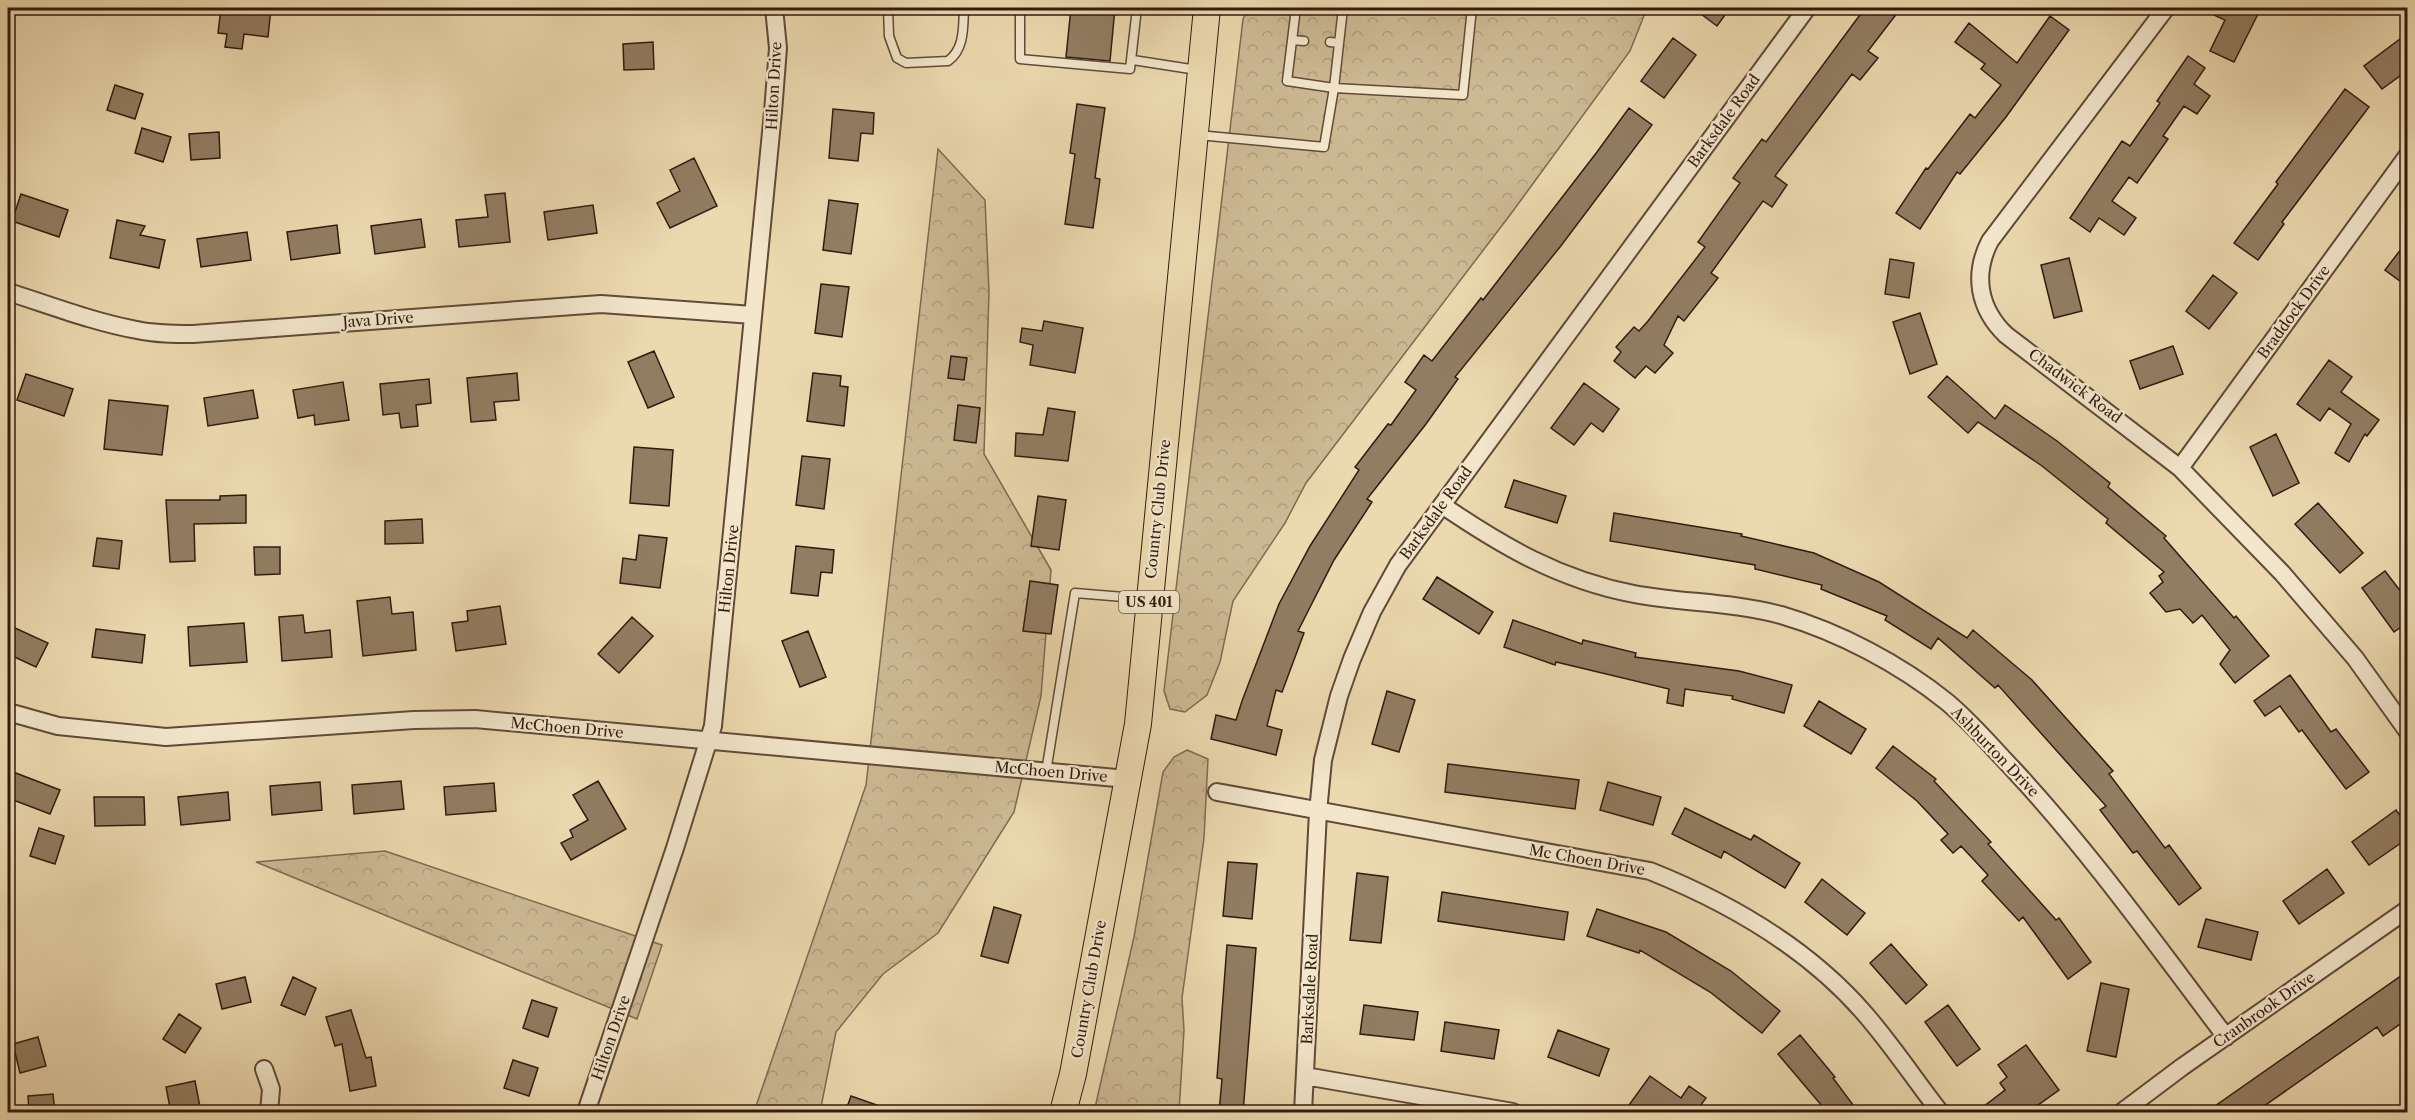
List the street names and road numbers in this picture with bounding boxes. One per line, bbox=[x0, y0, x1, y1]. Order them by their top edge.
street label: Hilton Drive bbox=[762, 41, 785, 131]
street label: Barksdale Road bbox=[1683, 70, 1764, 171]
street label: Braddock Drive bbox=[2253, 261, 2334, 362]
street label: Java Drive bbox=[340, 308, 414, 332]
street label: Chadwick Road bbox=[2025, 344, 2126, 427]
street label: Country Club Drive bbox=[1141, 438, 1174, 580]
street label: Barksdale Road bbox=[1395, 462, 1476, 563]
street label: Hilton Drive bbox=[714, 524, 743, 614]
road number: US 401 bbox=[1119, 591, 1179, 613]
street label: Ashburton Drive bbox=[1947, 702, 2043, 801]
street label: McChoen Drive bbox=[510, 713, 624, 742]
street label: McChoen Drive bbox=[994, 757, 1108, 786]
street label: Mc Choen Drive bbox=[1528, 840, 1647, 879]
street label: Country Club Drive bbox=[1067, 918, 1110, 1060]
street label: Barksdale Road bbox=[1297, 933, 1322, 1045]
street label: Cranbrook Drive bbox=[2209, 967, 2318, 1052]
street label: Hilton Drive bbox=[587, 993, 634, 1083]

